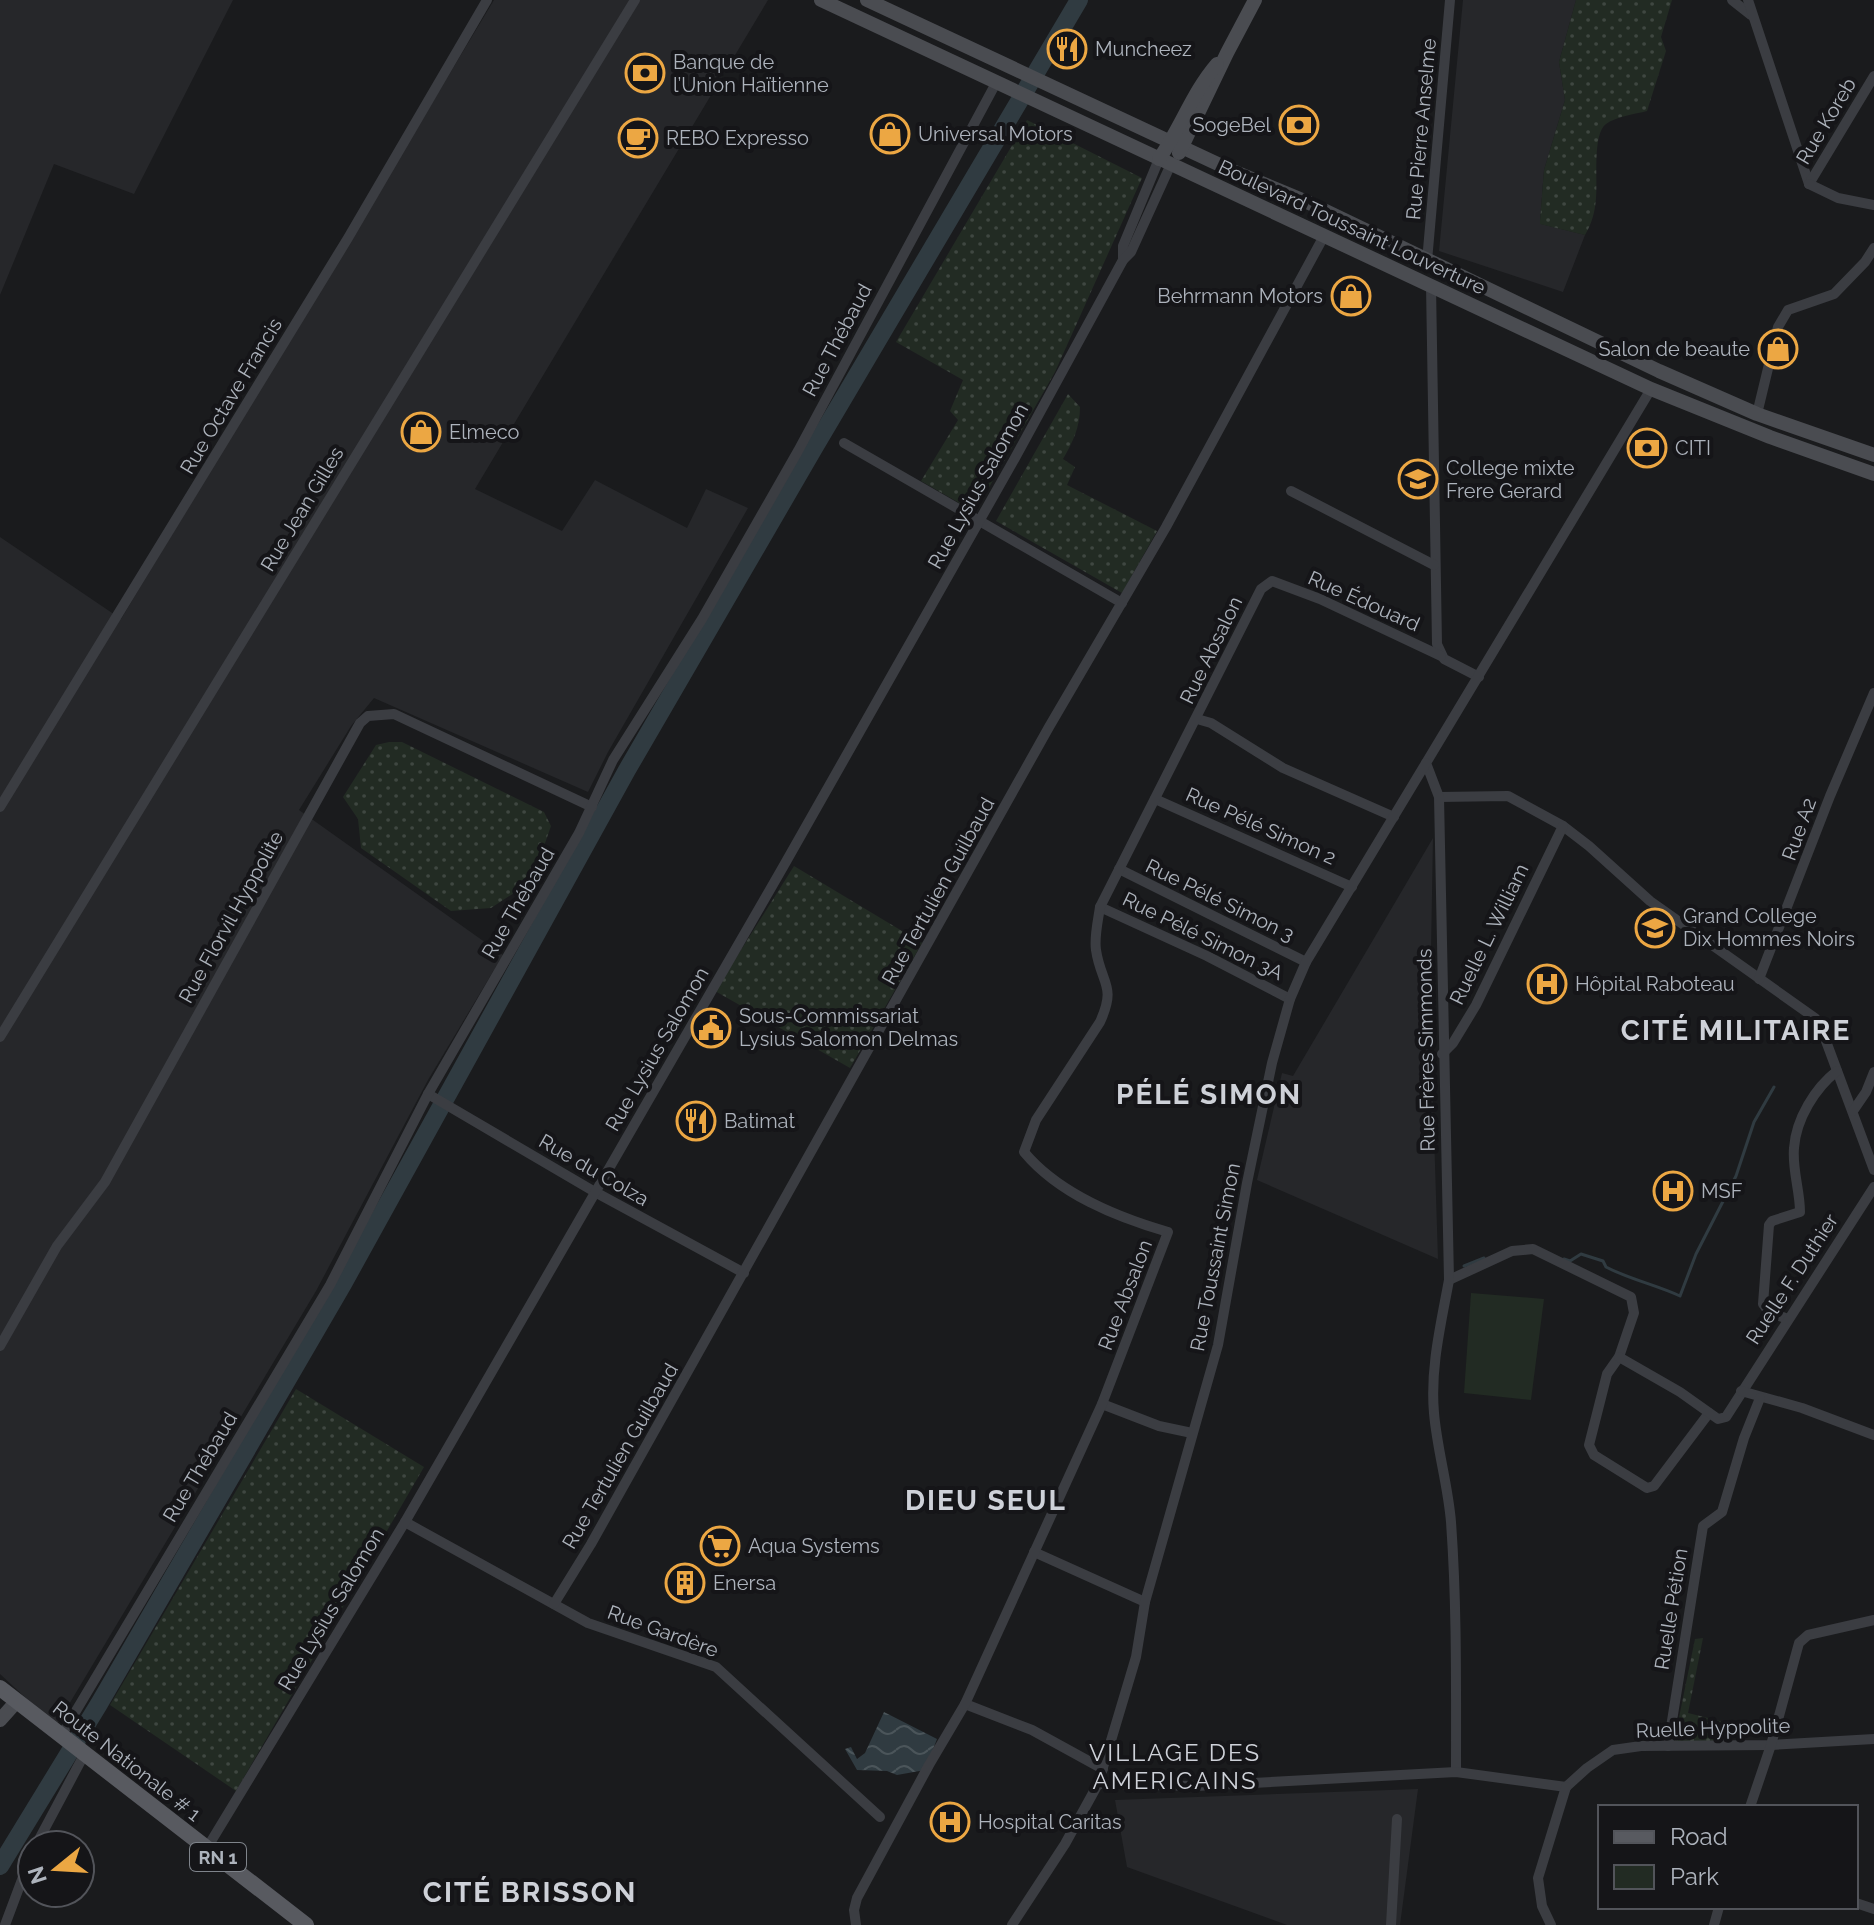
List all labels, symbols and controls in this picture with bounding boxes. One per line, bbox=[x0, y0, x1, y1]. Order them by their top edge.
restaurant icon: Muncheez bbox=[1046, 28, 1088, 70]
place label: Muncheez bbox=[1095, 37, 1192, 61]
street label: Rue Pierre Anselme bbox=[1401, 37, 1441, 221]
place label: Banque de l’Union Haïtienne bbox=[673, 50, 829, 97]
bank icon: Banque de l’Union Haïtienne bbox=[624, 52, 666, 94]
street label: Rue Koreb bbox=[1791, 73, 1861, 169]
bank icon: SogeBel bbox=[1278, 104, 1320, 146]
shop icon: Universal Motors bbox=[869, 113, 911, 155]
place label: SogeBel bbox=[1192, 113, 1272, 137]
cafe icon: REBO Expresso bbox=[617, 117, 659, 159]
place label: Universal Motors bbox=[918, 122, 1073, 146]
place label: REBO Expresso bbox=[666, 126, 809, 150]
street label: Boulevard Toussaint Louverture bbox=[1215, 154, 1490, 300]
shop icon: Behrmann Motors bbox=[1330, 275, 1372, 317]
street label: Rue Thébaud bbox=[797, 280, 877, 400]
place label: Behrmann Motors bbox=[1157, 284, 1323, 308]
street label: Rue Octave Francis bbox=[175, 314, 287, 478]
shop icon: Salon de beaute bbox=[1757, 328, 1799, 370]
place label: Salon de beaute bbox=[1598, 337, 1750, 361]
street label: Rue Lysius Salomon bbox=[923, 399, 1033, 573]
shop icon: Elmeco bbox=[400, 411, 442, 453]
place label: Elmeco bbox=[449, 420, 520, 444]
bank icon: CITI bbox=[1626, 427, 1668, 469]
place label: CITI bbox=[1675, 436, 1711, 460]
street label: Rue Jean Gilles bbox=[255, 442, 349, 576]
place label: College mixte Frere Gerard bbox=[1446, 456, 1575, 503]
school or university icon: College mixte Frere Gerard bbox=[1397, 458, 1439, 500]
street label: Rue Édouard bbox=[1304, 566, 1424, 636]
street label: Rue Absalon bbox=[1175, 592, 1247, 708]
street label: Rue Pélé Simon 2 bbox=[1182, 782, 1340, 870]
street label: Rue Tertulien Guilbaud bbox=[877, 793, 999, 989]
street label: Rue A2 bbox=[1777, 794, 1821, 864]
street label: Rue Florvil Hyppolite bbox=[174, 827, 288, 1007]
street label: Rue Thébaud bbox=[477, 843, 559, 963]
street label: Rue Pélé Simon 3 bbox=[1142, 854, 1298, 946]
street label: Ruelle L. William bbox=[1444, 860, 1534, 1008]
street label: Rue Pélé Simon 3A bbox=[1119, 887, 1288, 985]
place label: Grand College Dix Hommes Noirs bbox=[1683, 904, 1855, 951]
school or university icon: Grand College Dix Hommes Noirs bbox=[1634, 907, 1676, 949]
street label: Rue Frères Simmonds bbox=[1412, 948, 1440, 1152]
street label: Rue Lysius Salomon bbox=[600, 963, 714, 1135]
hospital icon: Hôpital Raboteau bbox=[1526, 963, 1568, 1005]
place label: Hôpital Raboteau bbox=[1575, 972, 1735, 996]
place label: Sous-Commissariat Lysius Salomon Delmas bbox=[739, 1004, 958, 1051]
public building icon: Sous-Commissariat Lysius Salomon Delmas bbox=[690, 1007, 732, 1049]
district label: CITÉ MILITAIRE bbox=[1621, 1014, 1851, 1047]
district label: PÉLÉ SIMON bbox=[1116, 1078, 1302, 1111]
restaurant icon: Batimat bbox=[675, 1100, 717, 1142]
place label: Batimat bbox=[724, 1109, 795, 1133]
street label: Rue du Colza bbox=[535, 1129, 653, 1211]
street label: Rue Toussaint Simon bbox=[1185, 1161, 1245, 1353]
hospital icon: MSF bbox=[1652, 1170, 1694, 1212]
place label: MSF bbox=[1701, 1179, 1743, 1203]
street label: Ruelle F. Duthier bbox=[1741, 1209, 1843, 1349]
street label: Rue Absalon bbox=[1093, 1236, 1157, 1354]
street label: Rue Tertulien Guilbaud bbox=[557, 1359, 683, 1553]
street label: Rue Thébaud bbox=[158, 1408, 242, 1526]
district label: DIEU SEUL bbox=[905, 1484, 1067, 1517]
street label: Rue Lysius Salomon bbox=[273, 1523, 389, 1695]
supermarket icon: Aqua Systems bbox=[699, 1525, 741, 1567]
place label: Aqua Systems bbox=[748, 1534, 880, 1558]
street label: Ruelle Pétion bbox=[1650, 1546, 1692, 1672]
building icon: Enersa bbox=[664, 1562, 706, 1604]
place label: Enersa bbox=[713, 1571, 776, 1595]
street label: Rue Gardère bbox=[604, 1600, 722, 1662]
street label: Route Nationale # 1 bbox=[48, 1696, 206, 1826]
street label: Ruelle Hyppolite bbox=[1635, 1713, 1791, 1743]
district label: VILLAGE DES AMERICAINS bbox=[1089, 1738, 1261, 1795]
hospital icon: Hospital Caritas bbox=[929, 1801, 971, 1843]
legend bbox=[1598, 1805, 1858, 1909]
place label: Hospital Caritas bbox=[978, 1810, 1122, 1834]
text: Road bbox=[1670, 1822, 1728, 1851]
north arrow bbox=[16, 1829, 96, 1909]
road number: RN 1 bbox=[190, 1843, 246, 1871]
text: Park bbox=[1670, 1862, 1719, 1891]
text: N bbox=[22, 1863, 52, 1887]
district label: CITÉ BRISSON bbox=[423, 1876, 637, 1909]

